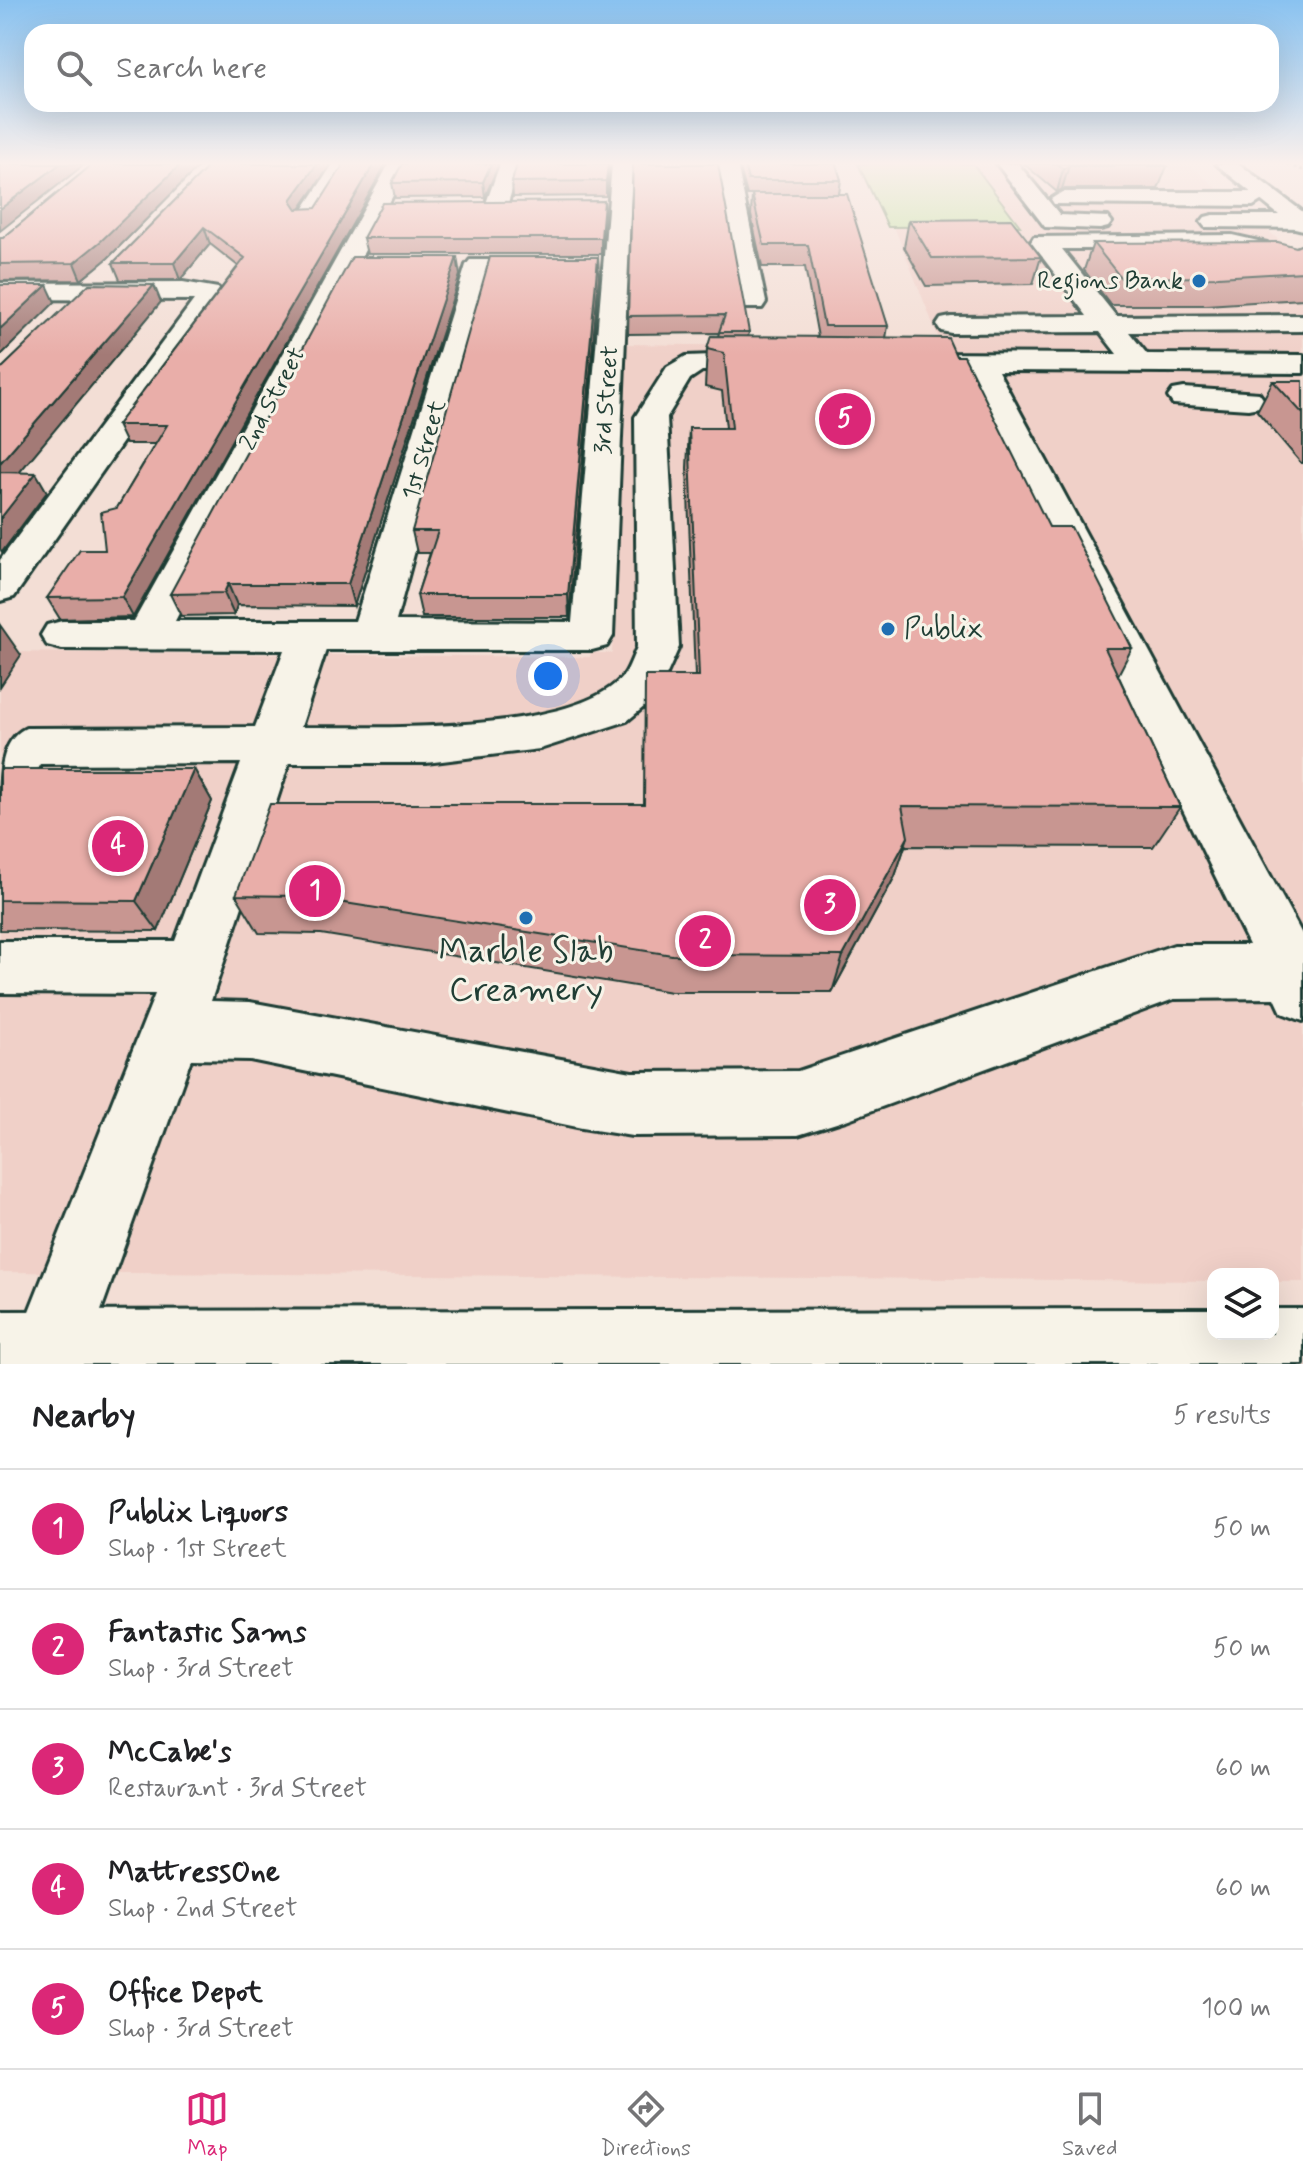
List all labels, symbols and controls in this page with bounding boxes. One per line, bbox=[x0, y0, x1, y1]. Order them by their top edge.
search box bbox=[24, 24, 1279, 112]
icon: search bbox=[52, 46, 96, 90]
text: Search here bbox=[116, 49, 267, 88]
place label: Regions Bank bbox=[1037, 266, 1183, 300]
marker: Regions Bank bbox=[1190, 272, 1208, 290]
street label: 2nd Street bbox=[233, 342, 313, 456]
street label: 3rd Street bbox=[588, 345, 626, 455]
pin: 5 bbox=[819, 389, 871, 449]
street label: 1st Street bbox=[396, 396, 454, 504]
place label: Publix bbox=[904, 611, 983, 648]
marker: Publix bbox=[879, 620, 897, 638]
your location bbox=[528, 656, 568, 696]
pin: 4 bbox=[92, 816, 144, 876]
pin: 1 bbox=[289, 861, 341, 921]
pin: 3 bbox=[804, 875, 856, 935]
marker: Marble Slab Creamery bbox=[517, 909, 535, 927]
pin: 2 bbox=[679, 911, 731, 971]
place label: Marble Slab Creamery bbox=[439, 929, 613, 1013]
map controls bbox=[1207, 1268, 1279, 1340]
button: layers bbox=[1207, 1268, 1279, 1340]
text: Nearby bbox=[32, 1394, 136, 1439]
text: 5 results bbox=[1173, 1399, 1271, 1433]
text: Publix Liquors bbox=[108, 1493, 288, 1532]
text: 1 bbox=[52, 1512, 64, 1546]
text: 50 m bbox=[1213, 1512, 1271, 1546]
text: Shop · 1st Street bbox=[108, 1532, 287, 1566]
text: Fantastic Sams bbox=[108, 1613, 306, 1652]
text: 2 bbox=[52, 1632, 64, 1666]
text: 50 m bbox=[1213, 1632, 1271, 1666]
text: Shop · 3rd Street bbox=[108, 1652, 294, 1686]
text: McCabe's bbox=[108, 1733, 232, 1772]
text: 3 bbox=[52, 1752, 64, 1786]
text: 60 m bbox=[1215, 1752, 1271, 1786]
text: Restaurant · 3rd Street bbox=[108, 1772, 367, 1806]
text: MattressOne bbox=[108, 1853, 280, 1892]
text: 4 bbox=[50, 1872, 66, 1906]
text: 60 m bbox=[1215, 1872, 1271, 1906]
text: Shop · 2nd Street bbox=[108, 1892, 297, 1926]
text: Office Depot bbox=[108, 1973, 263, 2012]
text: 5 bbox=[50, 1992, 66, 2026]
text: 100 m bbox=[1201, 1992, 1271, 2026]
text: Shop · 3rd Street bbox=[108, 2012, 294, 2046]
tab: Map bbox=[185, 2087, 229, 2163]
tab: Directions bbox=[600, 2087, 691, 2163]
tab: Saved bbox=[1062, 2087, 1117, 2163]

